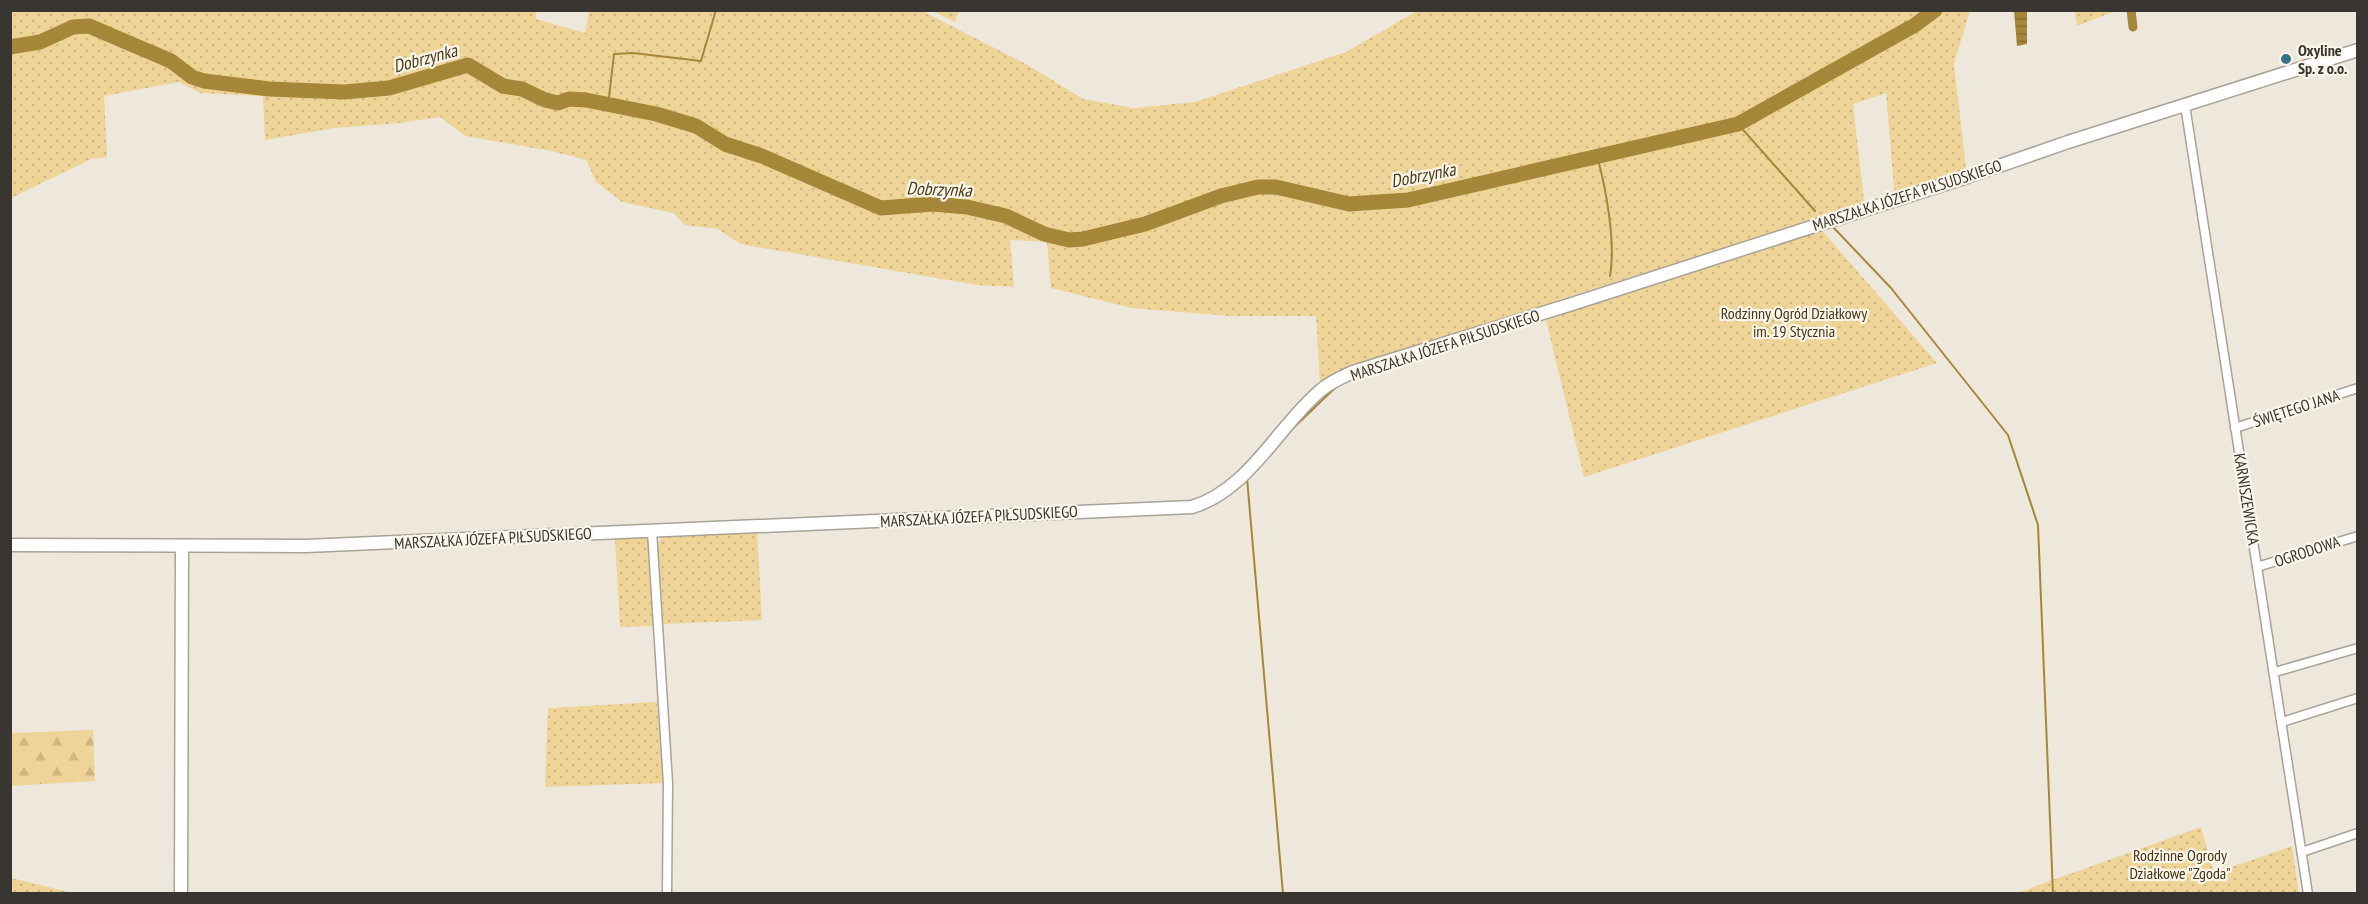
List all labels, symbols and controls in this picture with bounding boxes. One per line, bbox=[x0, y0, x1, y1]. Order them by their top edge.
water label: Dobrzynka bbox=[391, 38, 460, 78]
place label: Oxyline Sp. z o.o. bbox=[2298, 40, 2347, 78]
marker: Oxyline Sp. z o.o. bbox=[2279, 52, 2293, 66]
street label: MARSZAŁKA JÓZEFA PIŁSUDSKIEGO bbox=[1810, 155, 2004, 235]
water label: Dobrzynka bbox=[1389, 157, 1458, 193]
water label: Dobrzynka bbox=[906, 176, 973, 202]
park label: Rodzinny Ogród Działkowy im. 19 Stycznia bbox=[1721, 303, 1867, 341]
street label: MARSZAŁKA JÓZEFA PIŁSUDSKIEGO bbox=[1348, 305, 1542, 385]
street label: ŚWIĘTEGO JANA bbox=[2250, 384, 2342, 431]
street label: KARNISZEWICKA bbox=[2230, 452, 2264, 547]
street label: MARSZAŁKA JÓZEFA PIŁSUDSKIEGO bbox=[880, 501, 1078, 531]
street label: MARSZAŁKA JÓZEFA PIŁSUDSKIEGO bbox=[394, 523, 592, 553]
street label: OGRODOWA bbox=[2272, 531, 2343, 571]
park label: Rodzinne Ogrody Działkowe "Zgoda" bbox=[2129, 845, 2231, 883]

